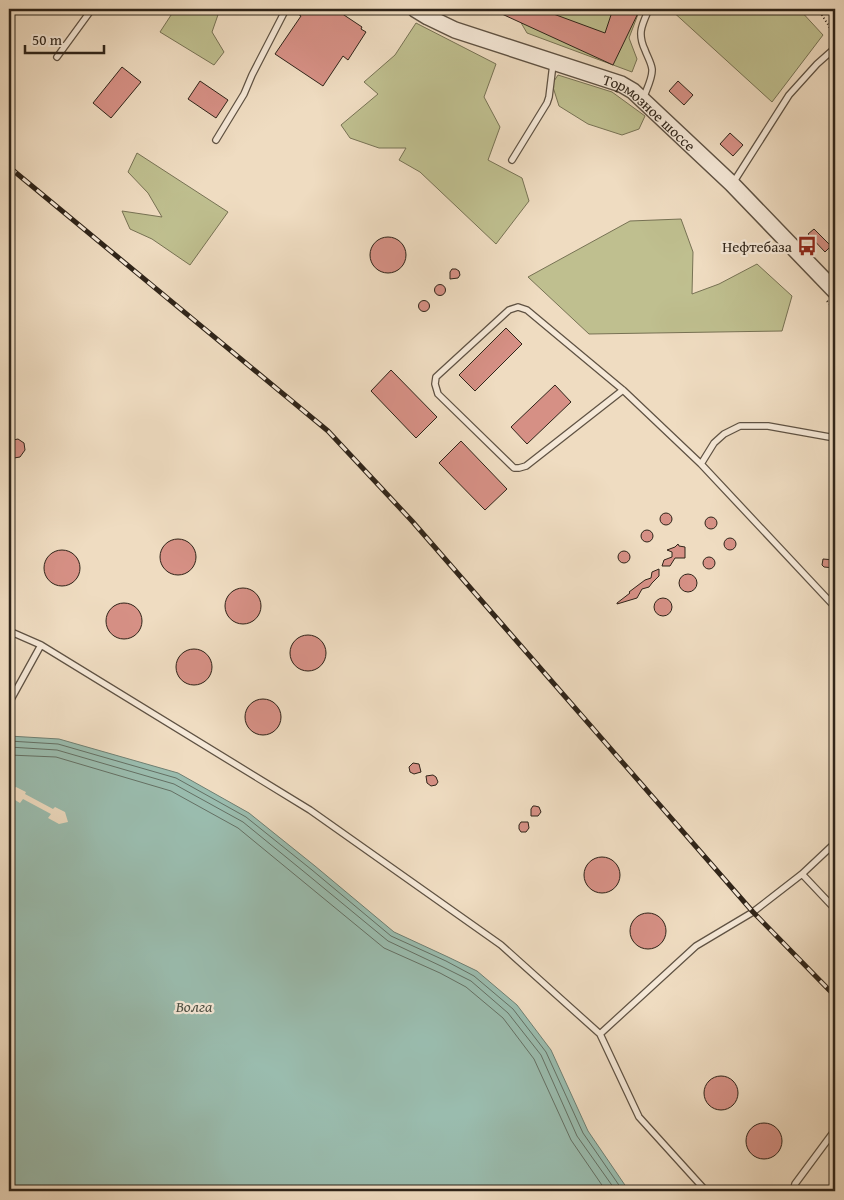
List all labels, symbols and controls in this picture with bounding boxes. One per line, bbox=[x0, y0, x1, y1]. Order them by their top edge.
scale bar bbox=[25, 22, 104, 54]
text: 50 m bbox=[32, 29, 63, 50]
street label: Тормозное шоссе bbox=[600, 68, 701, 155]
bus stop icon: Нефтебаза bbox=[796, 235, 818, 257]
place label: Нефтебаза bbox=[722, 236, 793, 257]
water label: Волга bbox=[175, 994, 213, 1018]

